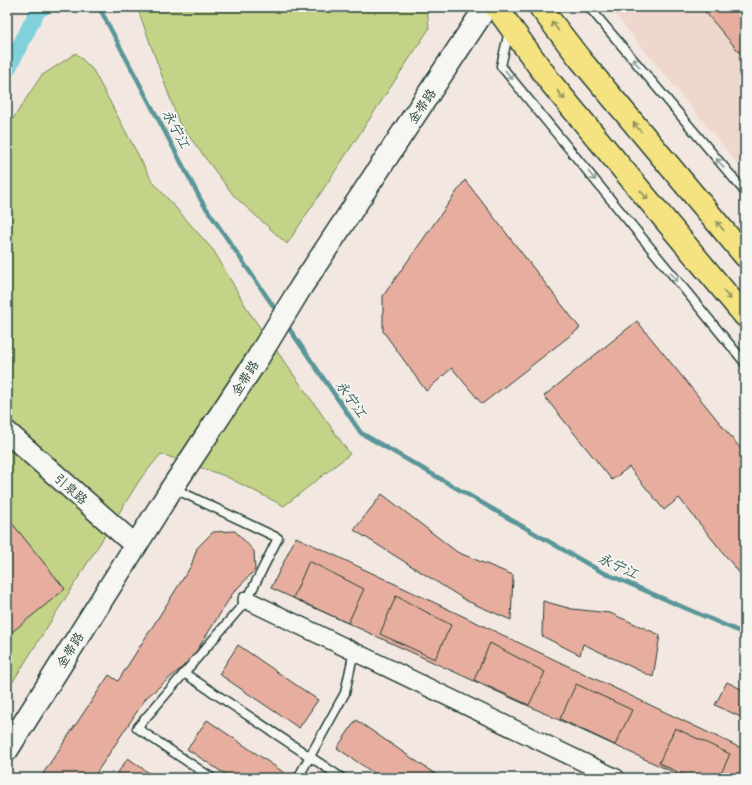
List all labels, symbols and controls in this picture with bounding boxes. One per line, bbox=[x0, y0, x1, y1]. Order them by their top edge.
one-way arrow bbox=[550, 20, 559, 31]
one-way arrow bbox=[632, 58, 641, 68]
one-way arrow bbox=[505, 70, 514, 81]
street label: 金带路 bbox=[405, 86, 439, 126]
one-way arrow bbox=[557, 89, 565, 100]
water label: 永宁江 bbox=[159, 106, 194, 152]
one-way arrow bbox=[632, 121, 641, 132]
one-way arrow bbox=[715, 157, 724, 168]
one-way arrow bbox=[587, 171, 596, 181]
one-way arrow bbox=[640, 189, 648, 200]
one-way arrow bbox=[716, 221, 724, 232]
one-way arrow bbox=[670, 271, 678, 282]
one-way arrow bbox=[723, 289, 731, 300]
street label: 金带路 bbox=[228, 358, 262, 398]
water label: 永宁江 bbox=[332, 377, 371, 422]
street label: 引泉路 bbox=[51, 471, 91, 507]
water label: 永宁江 bbox=[595, 549, 642, 583]
street label: 金带路 bbox=[53, 629, 87, 671]

